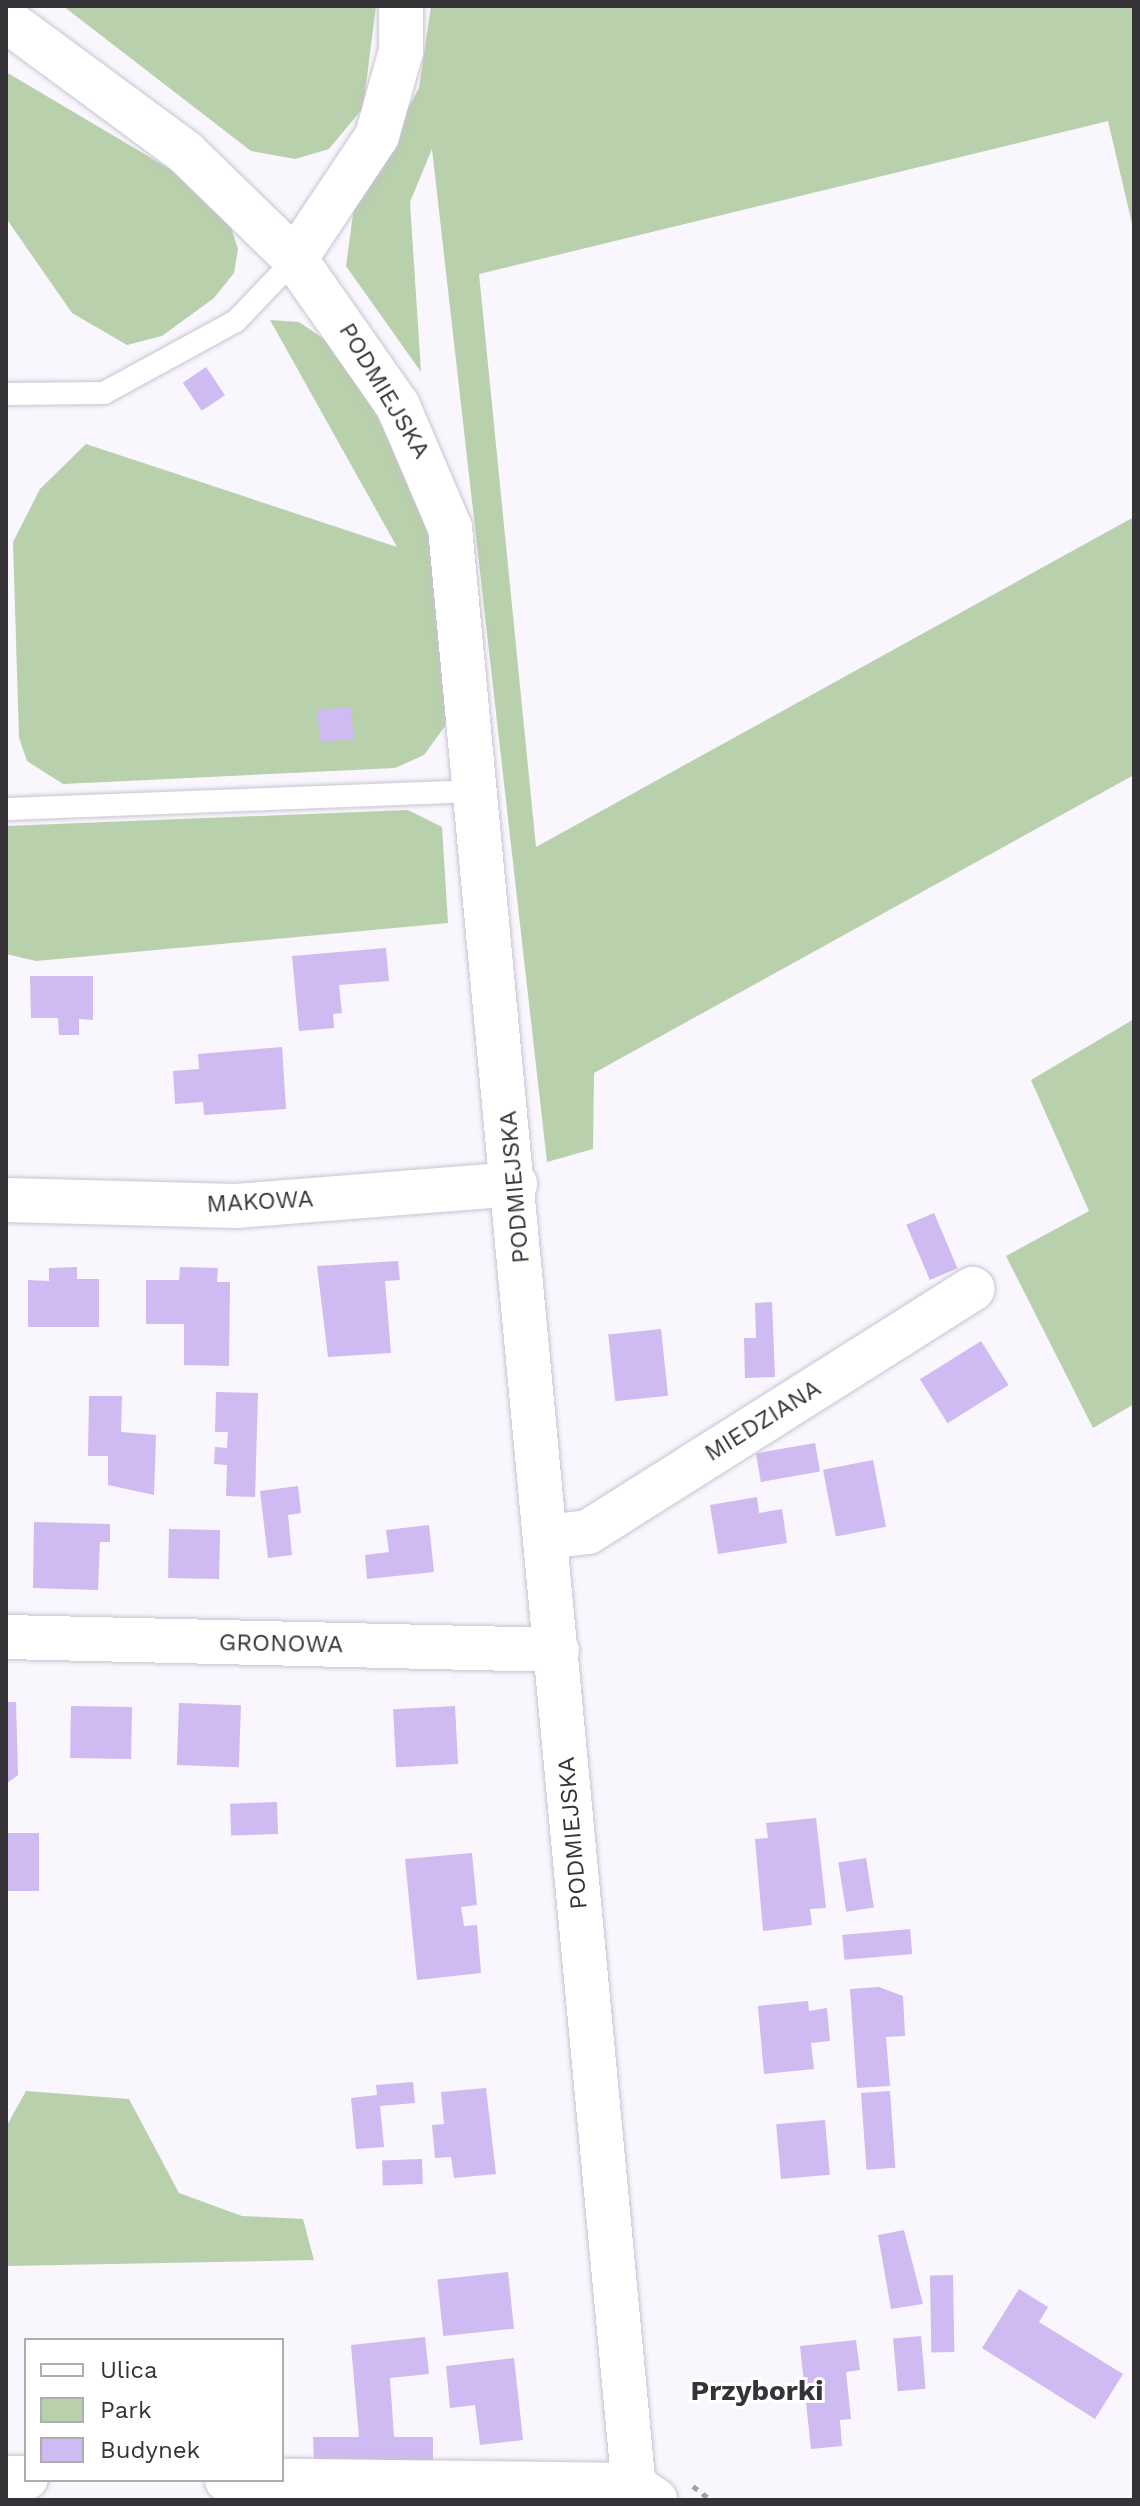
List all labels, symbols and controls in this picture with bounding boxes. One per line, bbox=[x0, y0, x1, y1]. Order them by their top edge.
street label: PODMIEJSKA bbox=[332, 318, 436, 464]
street label: PODMIEJSKA bbox=[494, 1109, 536, 1265]
street label: MAKOWA bbox=[206, 1185, 314, 1219]
street label: MIEDZIANA bbox=[700, 1374, 826, 1468]
street label: GRONOWA bbox=[219, 1629, 343, 1659]
street label: PODMIEJSKA bbox=[552, 1755, 594, 1911]
legend bbox=[24, 2338, 284, 2482]
text: Ulica bbox=[100, 2356, 158, 2384]
district label: Przyborki bbox=[691, 2374, 823, 2408]
text: Park bbox=[100, 2396, 152, 2424]
text: Budynek bbox=[100, 2436, 200, 2464]

